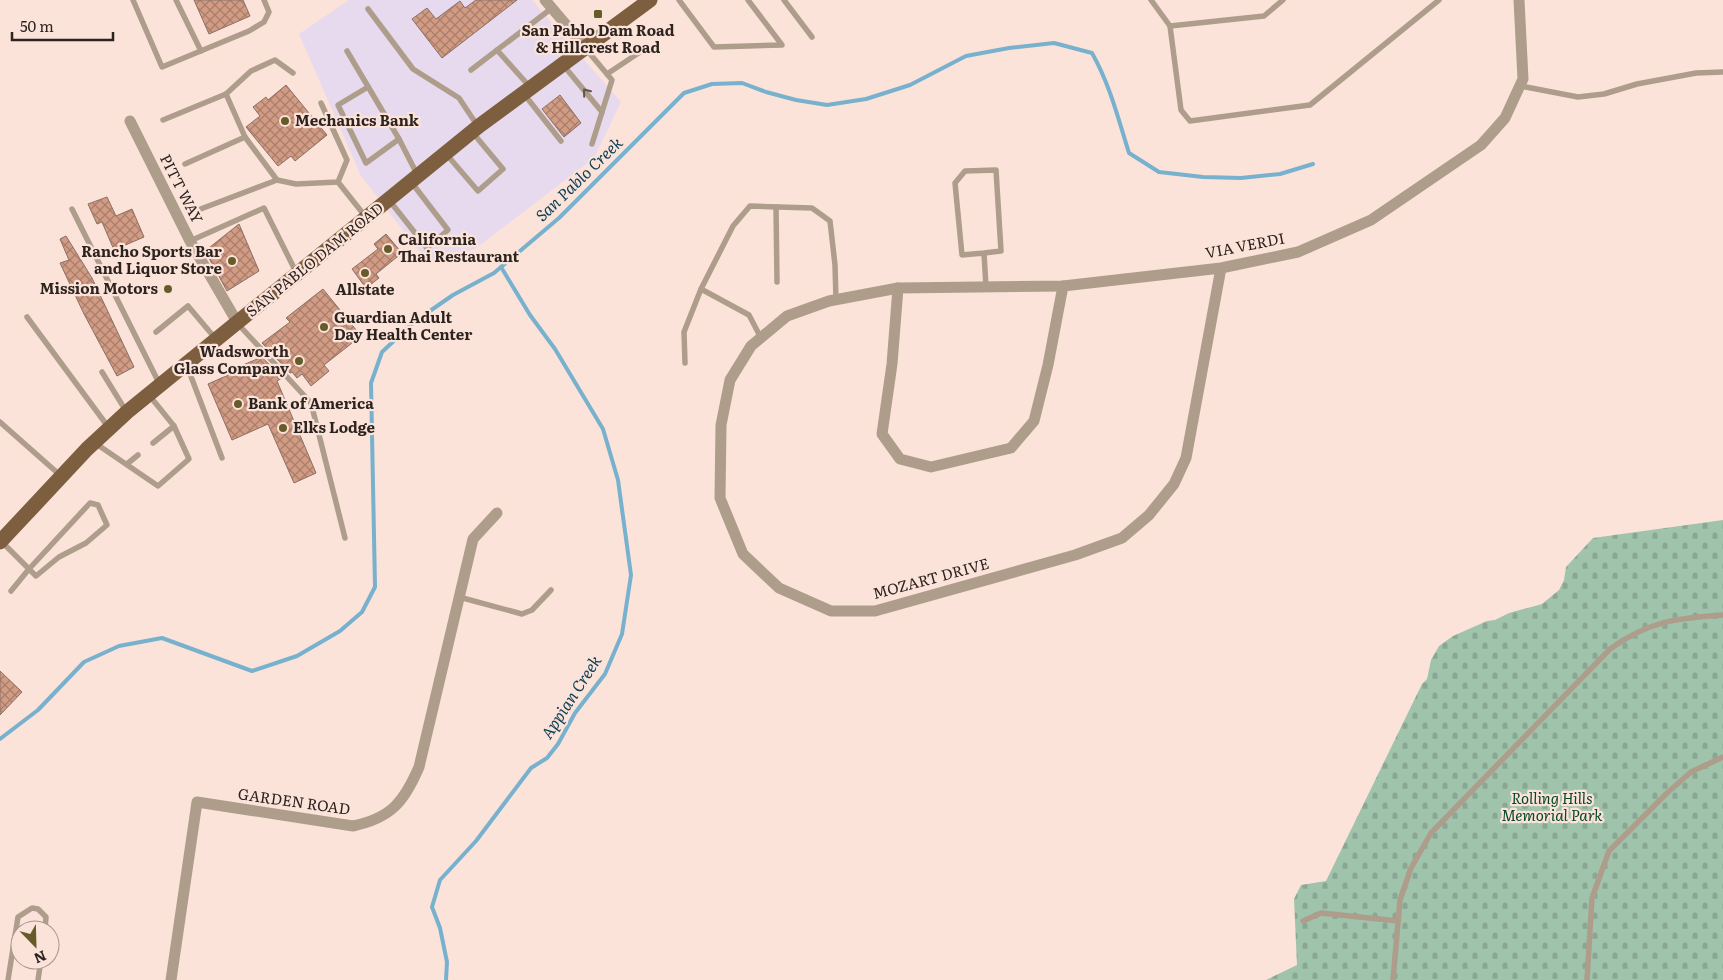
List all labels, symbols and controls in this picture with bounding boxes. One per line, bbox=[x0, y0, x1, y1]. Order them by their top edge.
marker: San Pablo Dam Road & Hillcrest Road bbox=[592, 8, 604, 20]
scale bar bbox=[12, 10, 114, 42]
text: 50 m bbox=[20, 14, 54, 37]
place label: San Pablo Dam Road & Hillcrest Road bbox=[521, 18, 675, 58]
one-way arrow bbox=[583, 89, 591, 98]
place label: Mechanics Bank bbox=[295, 108, 420, 131]
marker: Mechanics Bank bbox=[279, 115, 291, 127]
water label: San Pablo Creek bbox=[529, 130, 627, 226]
street label: PITT WAY bbox=[155, 150, 210, 227]
street label: SAN PABLO DAM ROAD bbox=[240, 196, 388, 322]
street label: VIA VERDI bbox=[1203, 226, 1286, 263]
place label: California Thai Restaurant bbox=[398, 227, 519, 267]
place label: Rancho Sports Bar and Liquor Store bbox=[81, 239, 223, 279]
marker: California Thai Restaurant bbox=[382, 243, 394, 255]
marker: Rancho Sports Bar and Liquor Store bbox=[226, 255, 238, 267]
marker: Allstate bbox=[359, 267, 371, 279]
place label: Mission Motors bbox=[40, 276, 159, 299]
place label: Allstate bbox=[335, 277, 395, 300]
marker: Mission Motors bbox=[162, 283, 174, 295]
place label: Guardian Adult Day Health Center bbox=[334, 305, 472, 345]
marker: Guardian Adult Day Health Center bbox=[318, 321, 330, 333]
place label: Wadsworth Glass Company bbox=[174, 339, 290, 379]
marker: Wadsworth Glass Company bbox=[293, 355, 305, 367]
place label: Bank of America bbox=[248, 391, 374, 414]
marker: Bank of America bbox=[232, 398, 244, 410]
place label: Elks Lodge bbox=[293, 415, 376, 438]
marker: Elks Lodge bbox=[277, 422, 289, 434]
street label: MOZART DRIVE bbox=[870, 551, 991, 604]
water label: Appian Creek bbox=[534, 650, 606, 743]
street label: GARDEN ROAD bbox=[237, 781, 352, 820]
park label: Rolling Hills Memorial Park bbox=[1502, 786, 1603, 826]
north arrow bbox=[10, 920, 60, 970]
text: N bbox=[31, 946, 50, 969]

